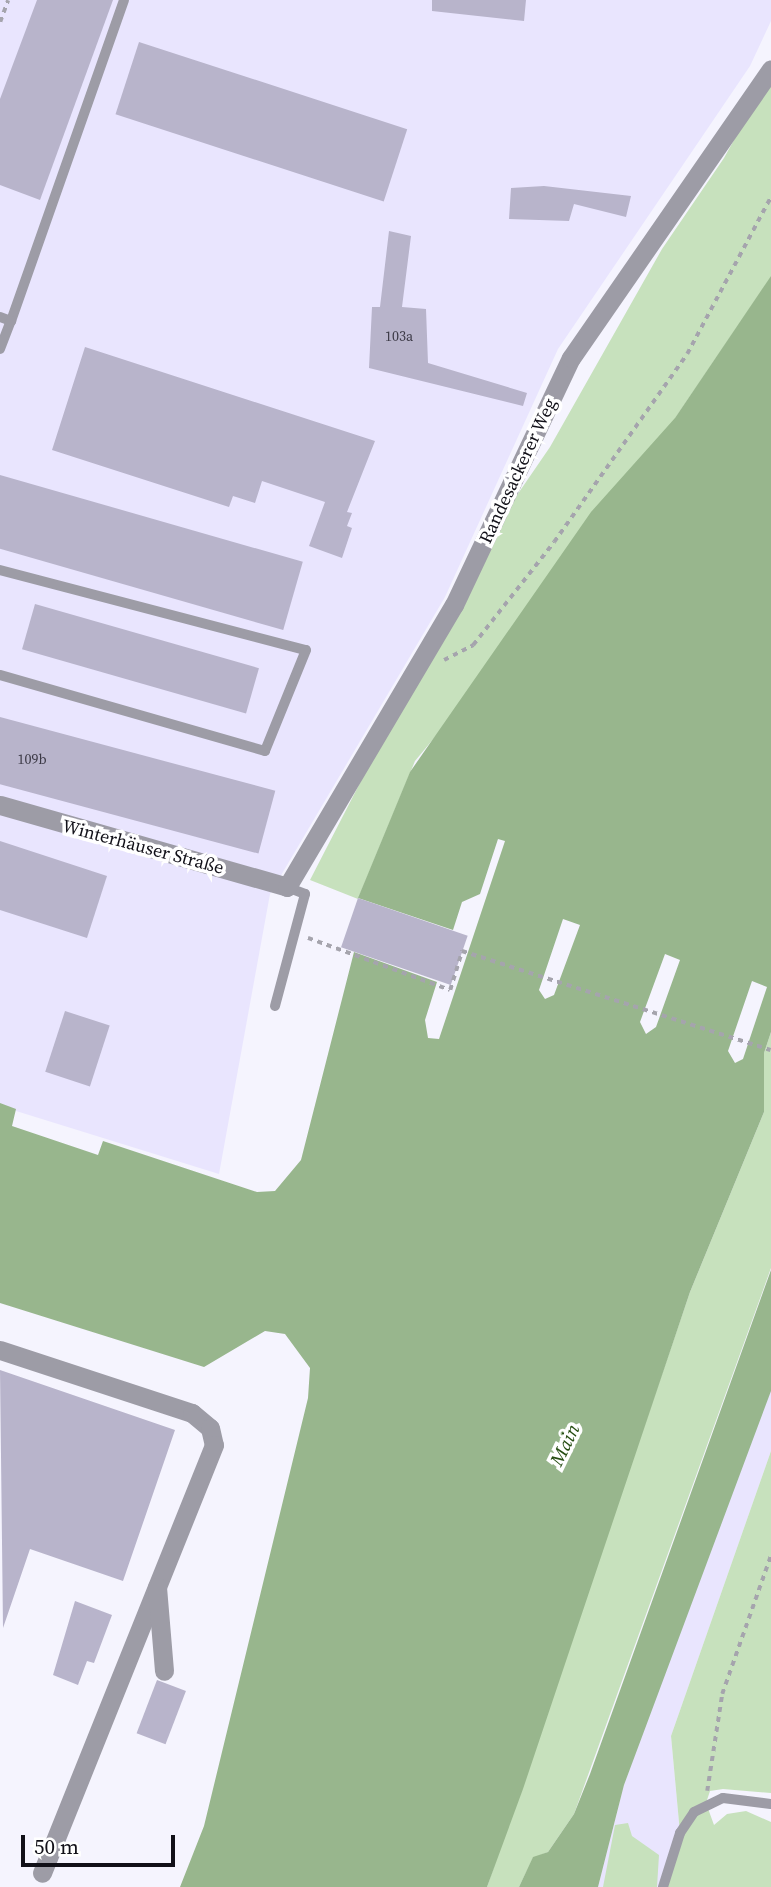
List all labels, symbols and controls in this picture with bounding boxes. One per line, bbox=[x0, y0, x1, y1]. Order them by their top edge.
house number: 103a bbox=[385, 328, 413, 344]
street label: Randesackerer Weg bbox=[475, 395, 561, 547]
house number: 109b bbox=[17, 751, 47, 767]
street label: Winterhäuser Straße bbox=[60, 815, 226, 879]
water label: Main bbox=[545, 1420, 585, 1470]
scale bar bbox=[24, 1820, 178, 1864]
text: 50 m bbox=[34, 1832, 79, 1861]

